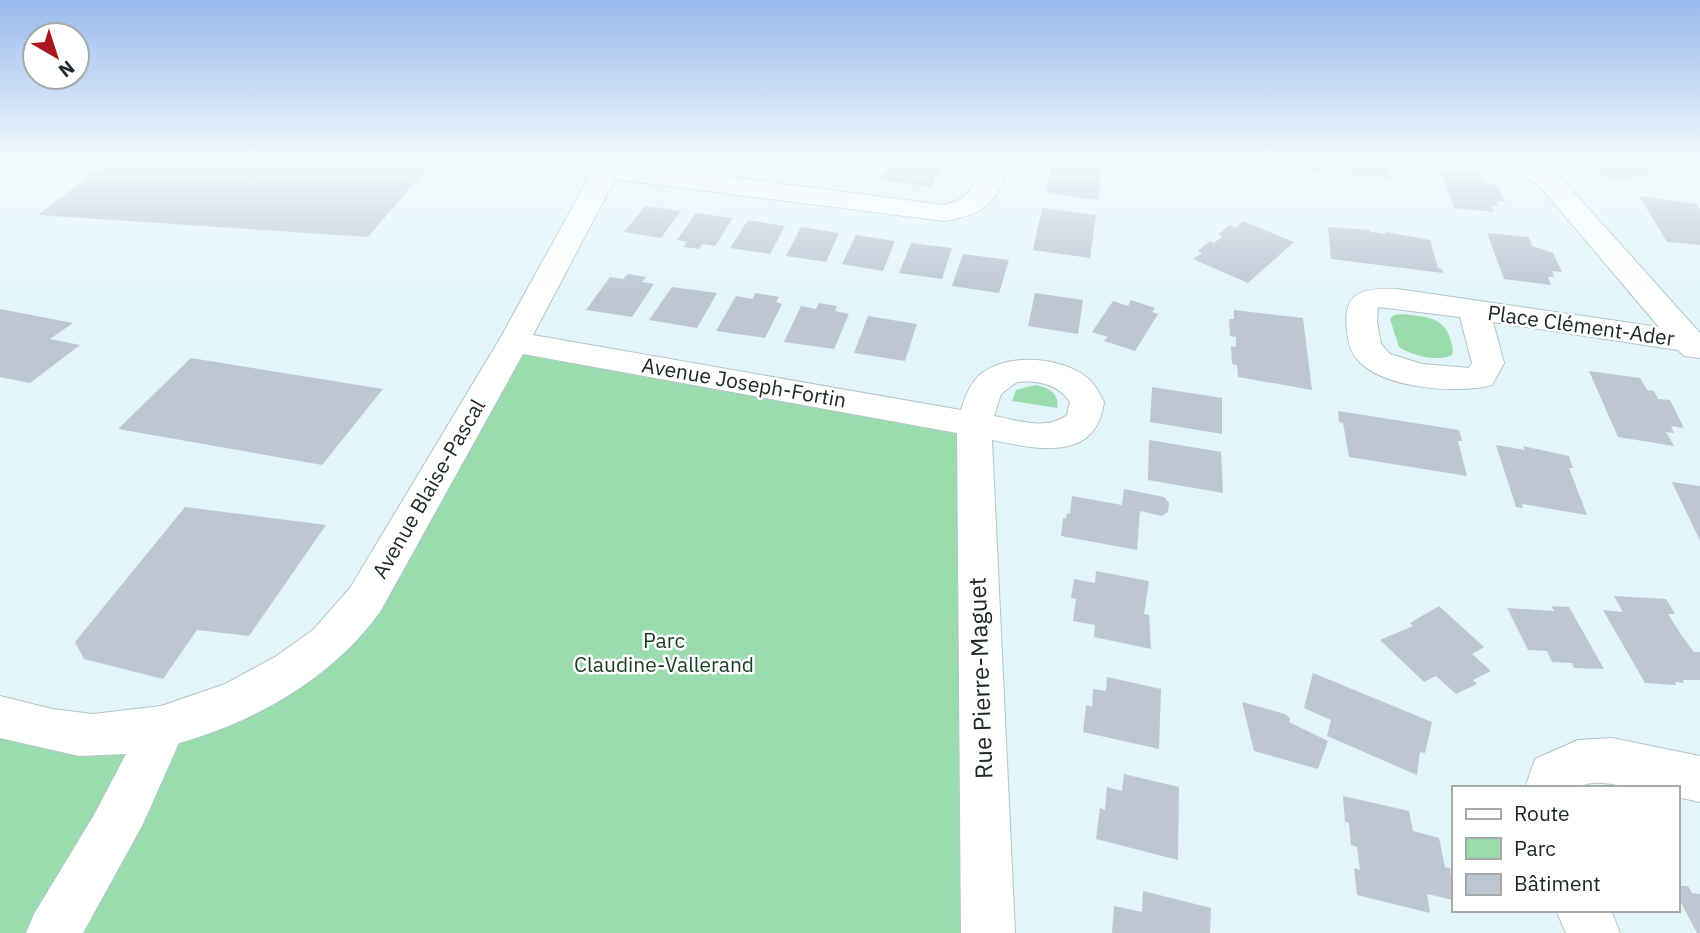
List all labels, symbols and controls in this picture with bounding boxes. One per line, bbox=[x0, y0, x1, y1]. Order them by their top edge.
north arrow bbox=[21, 21, 91, 91]
text: N bbox=[54, 56, 80, 83]
street label: Place Clément-Ader bbox=[1486, 298, 1677, 352]
street label: Avenue Joseph-Fortin bbox=[640, 350, 849, 414]
street label: Avenue Blaise-Pascal bbox=[365, 393, 491, 583]
street label: Rue Pierre-Maguet bbox=[960, 576, 1000, 780]
park label: Parc Claudine-Vallerand bbox=[574, 626, 754, 678]
legend bbox=[1452, 786, 1679, 912]
text: Route bbox=[1514, 799, 1570, 827]
text: Parc bbox=[1514, 834, 1556, 862]
text: Bâtiment bbox=[1514, 869, 1601, 897]

